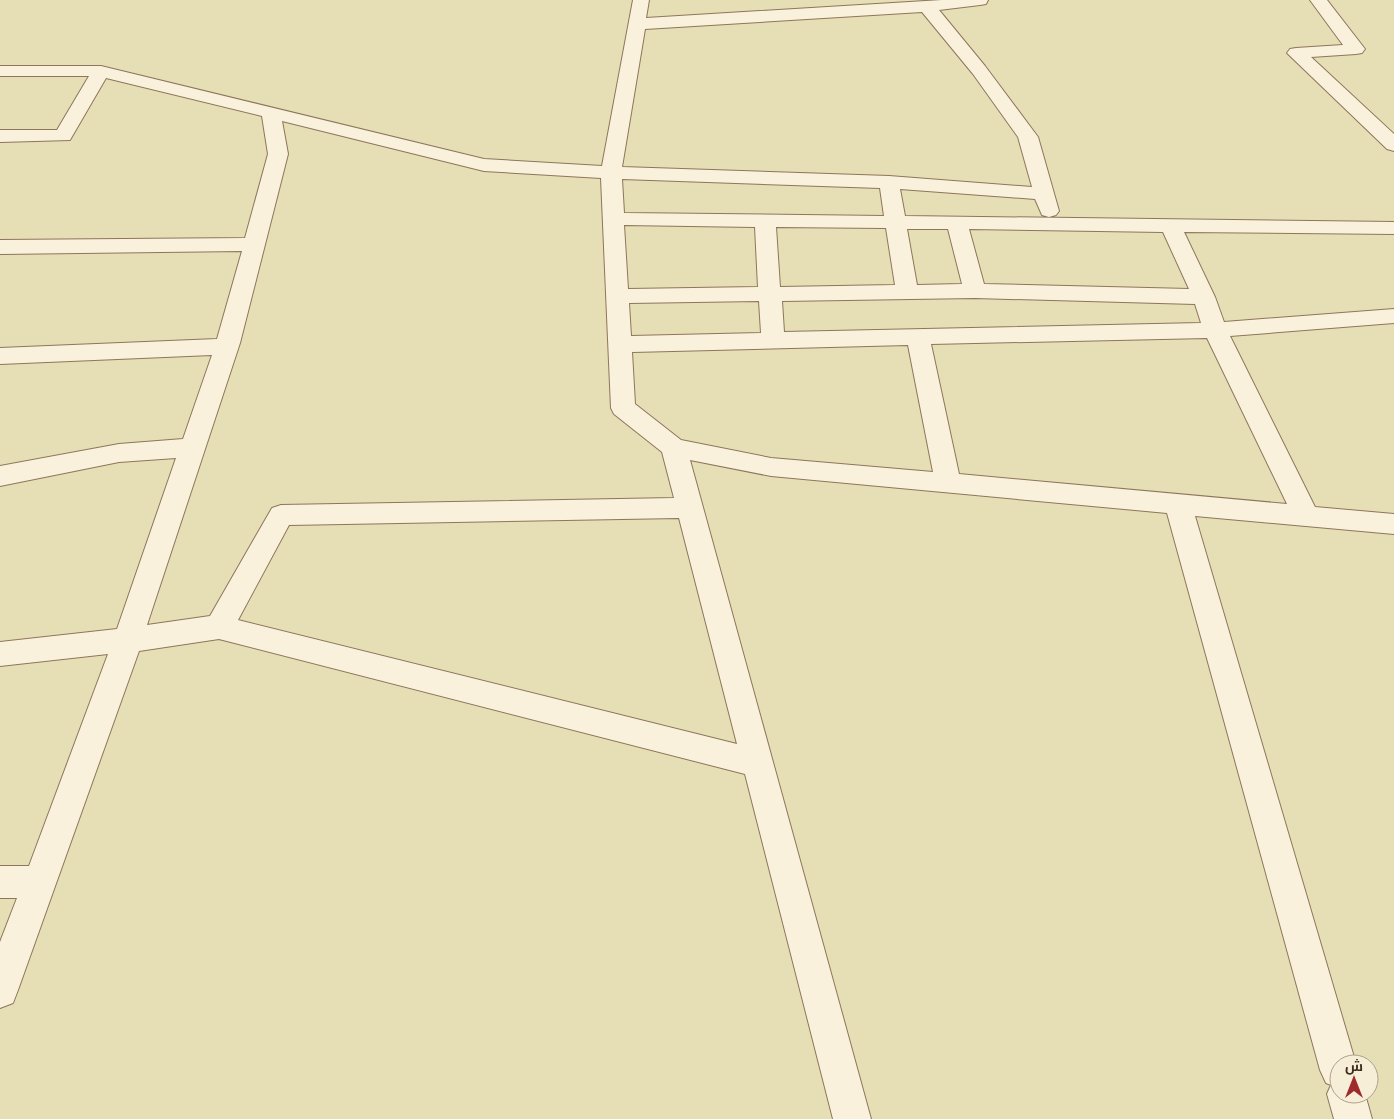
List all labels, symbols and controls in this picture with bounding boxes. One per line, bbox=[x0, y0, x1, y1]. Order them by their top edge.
north arrow bbox=[1329, 1054, 1379, 1104]
text: ش bbox=[1345, 1056, 1363, 1075]

